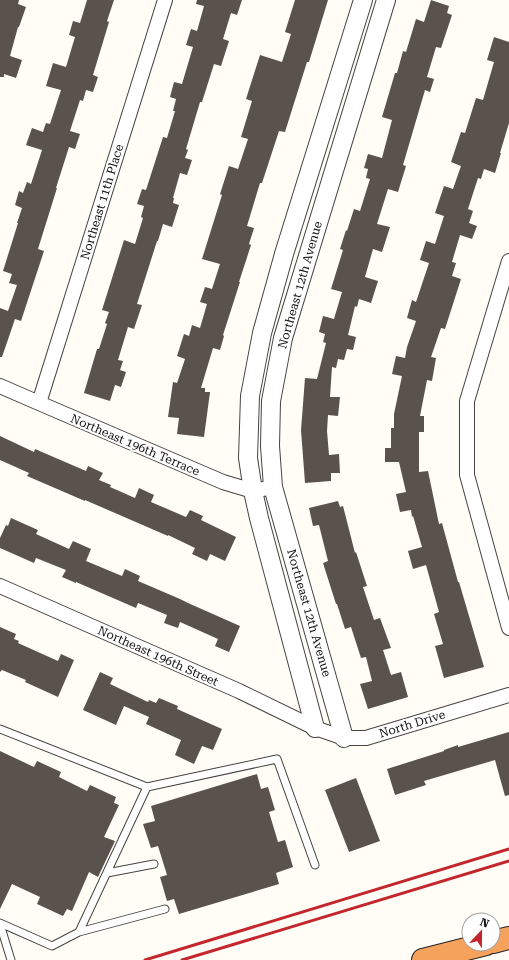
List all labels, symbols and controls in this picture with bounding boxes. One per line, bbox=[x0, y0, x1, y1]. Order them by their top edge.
street label: Northeast 11th Place bbox=[78, 142, 126, 262]
street label: Northeast 12th Avenue bbox=[275, 219, 325, 350]
street label: Northeast 196th Terrace bbox=[68, 411, 202, 479]
street label: Northeast 12th Avenue bbox=[284, 548, 334, 679]
street label: Northeast 196th Street bbox=[96, 623, 221, 689]
street label: North Drive bbox=[377, 707, 447, 741]
north arrow bbox=[461, 912, 501, 952]
text: N bbox=[478, 916, 491, 931]

